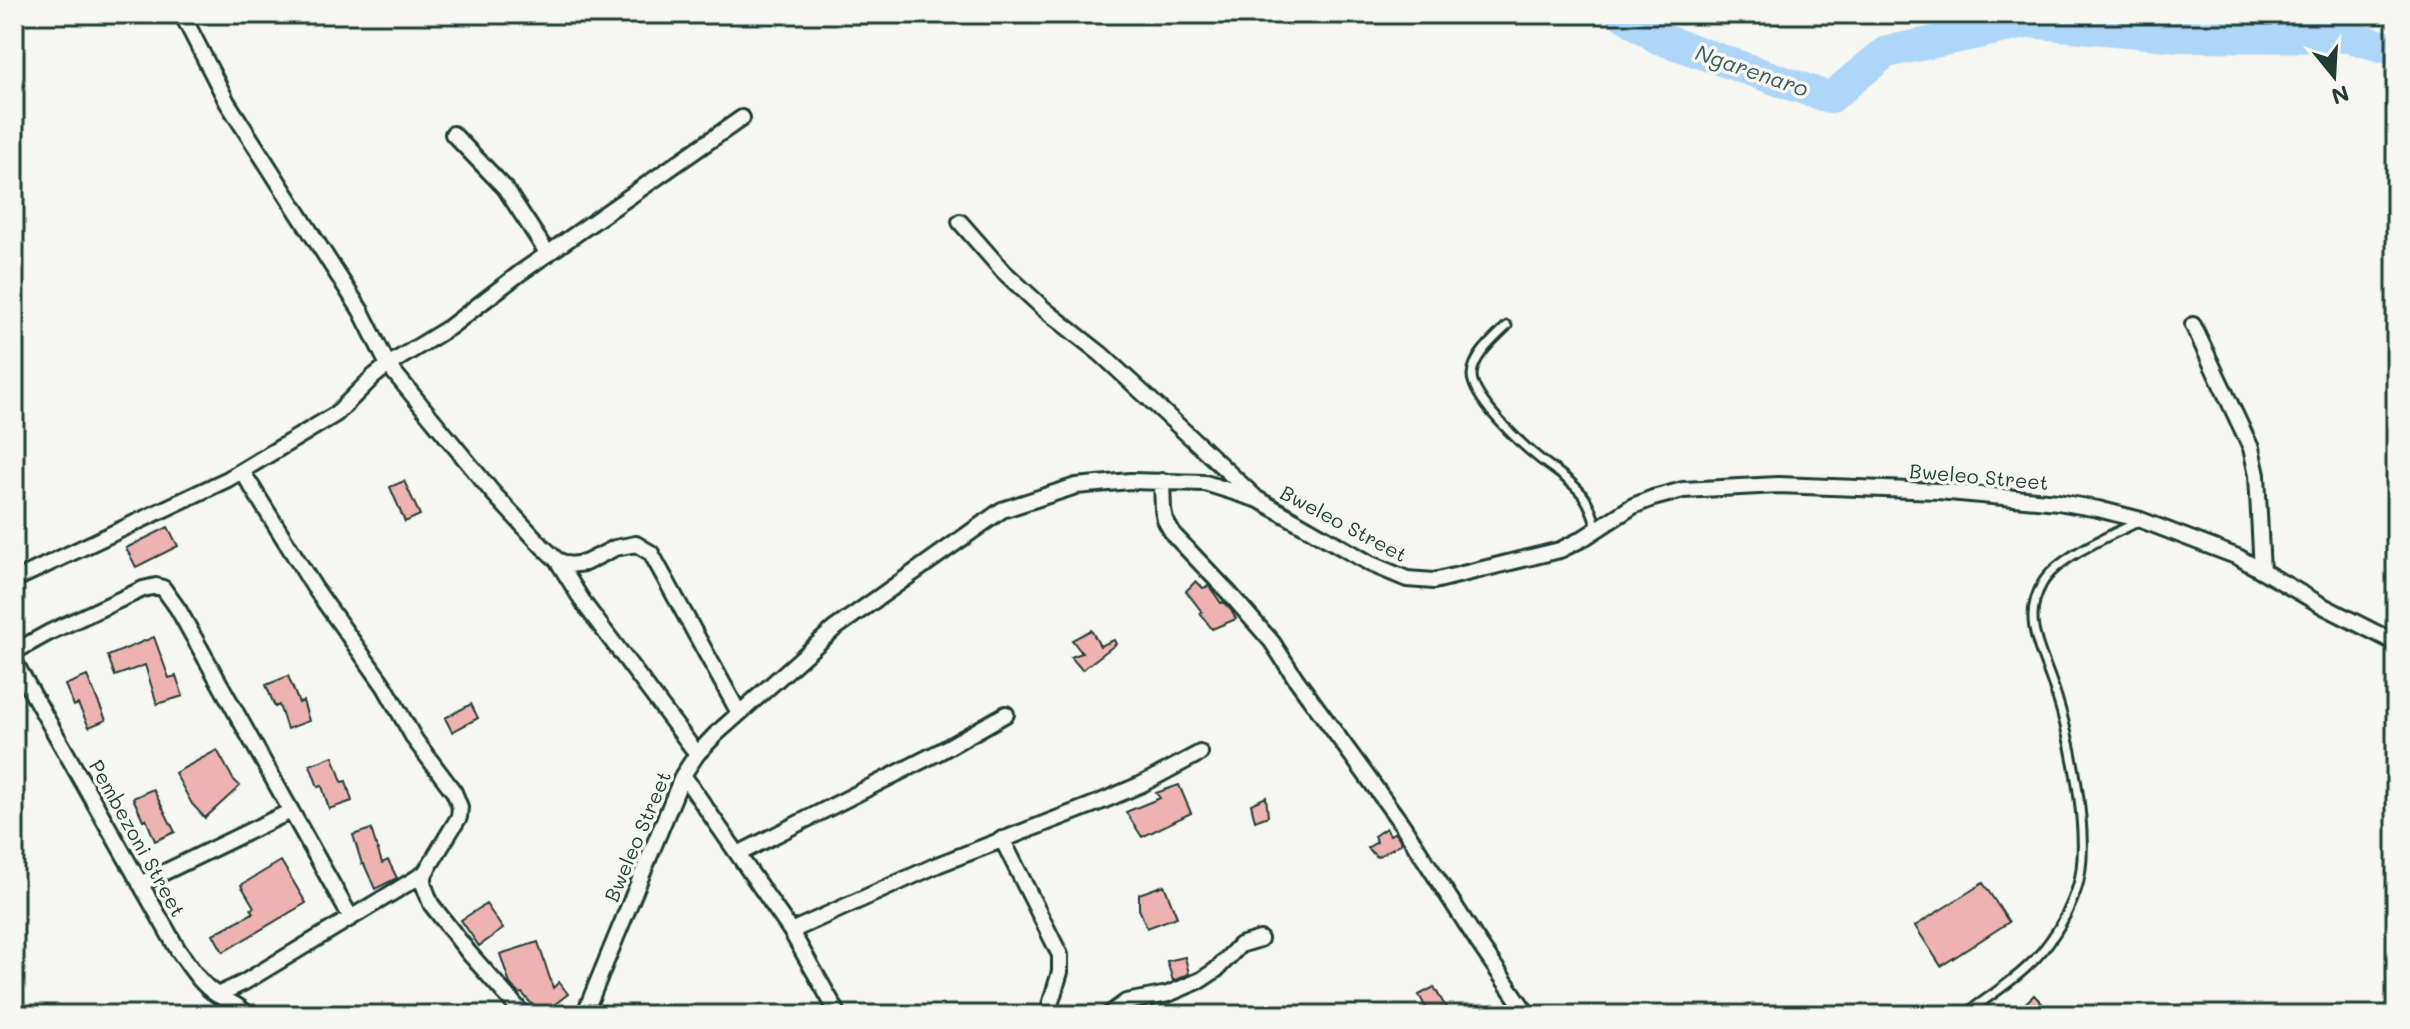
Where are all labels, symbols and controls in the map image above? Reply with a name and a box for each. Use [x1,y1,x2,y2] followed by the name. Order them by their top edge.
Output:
[2294,36,2374,116] north arrow
[1692,37,1812,103] water label: Ngarenaro
[2328,79,2353,112] text: N
[1908,457,2050,495] street label: Bweleo Street
[1276,479,1412,567] street label: Bweleo Street
[84,755,192,921] street label: Pembezoni Street
[598,767,676,905] street label: Bweleo Street

